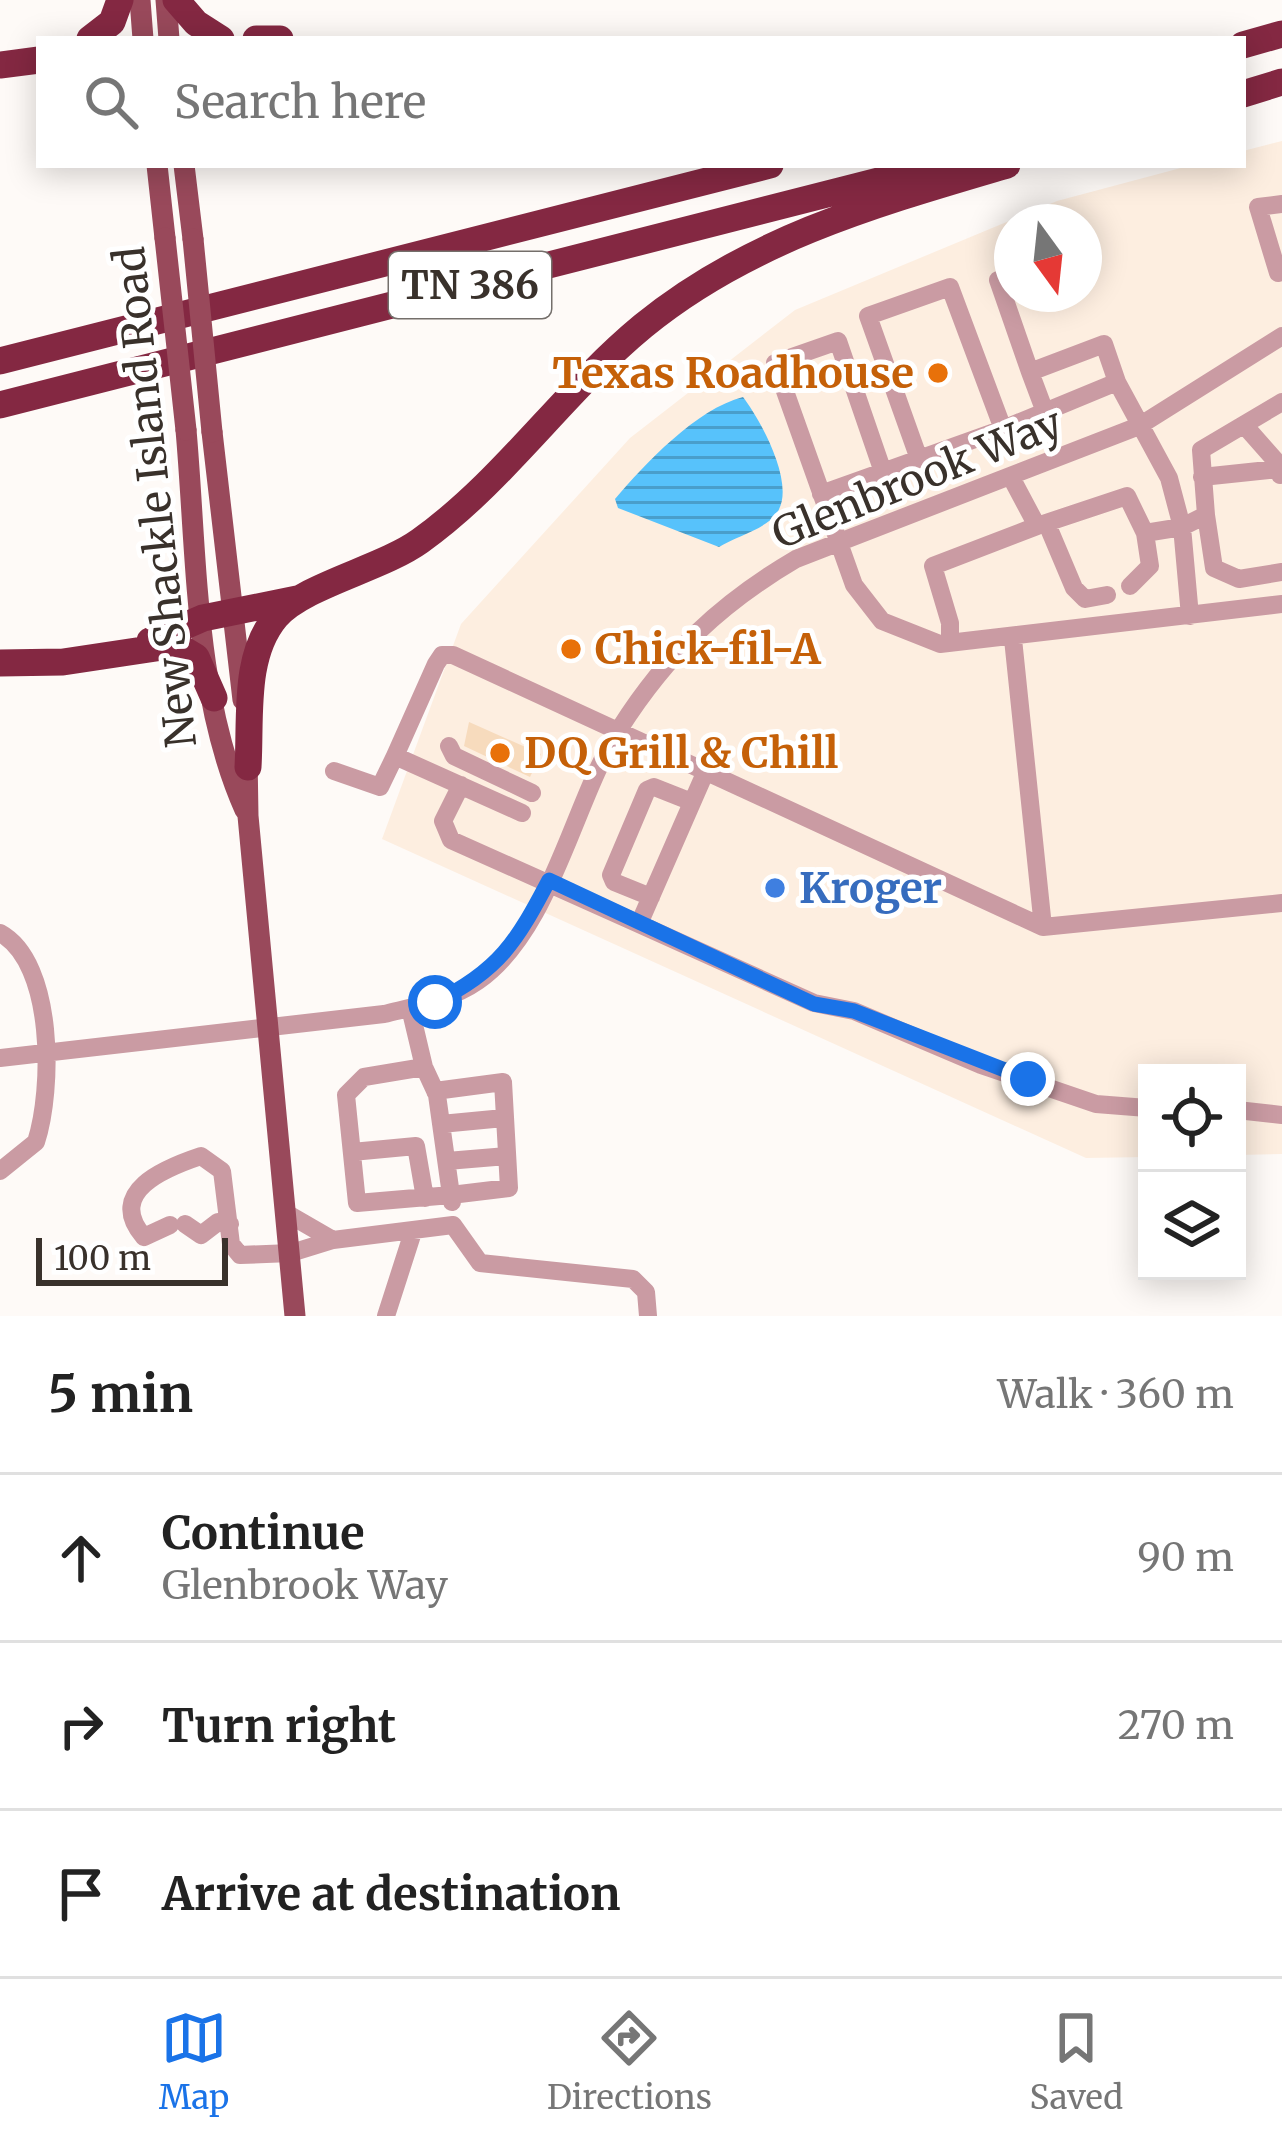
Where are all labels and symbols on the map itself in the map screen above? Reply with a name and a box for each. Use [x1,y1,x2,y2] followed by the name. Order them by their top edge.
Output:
[994,204,1102,312] north arrow
[103,244,207,750] street label: New Shackle Island Road
[389,252,551,318] road number: TN 386
[552,347,914,399] place label: Texas Roadhouse
[925,360,951,386] marker: Texas Roadhouse
[765,396,1070,560] street label: Glenbrook Way
[595,623,822,675] place label: Chick-fil-A
[558,636,584,662] marker: Chick-fil-A
[524,727,838,779] place label: DQ Grill & Chill
[487,740,513,766] marker: DQ Grill & Chill
[799,862,942,914] place label: Kroger
[762,875,788,901] marker: Kroger
[408,975,462,1029] route start
[1001,1052,1055,1106] route end
[36,1232,228,1285] scale bar

